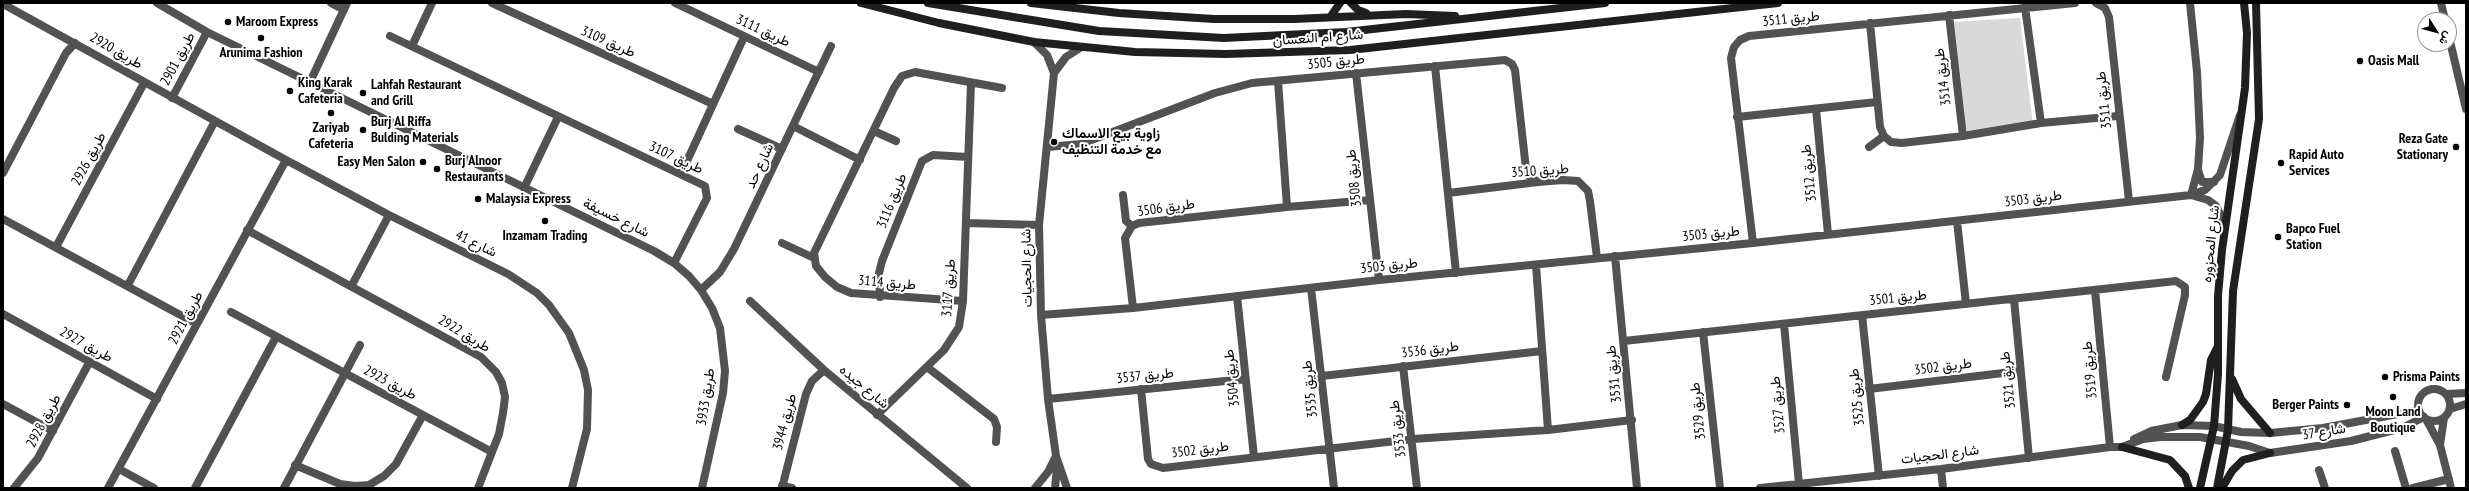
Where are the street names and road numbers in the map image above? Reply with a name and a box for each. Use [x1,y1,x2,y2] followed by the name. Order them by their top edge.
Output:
[1761,8,1821,30] street label: طريق 3511
[733,11,793,51] street label: طريق 3111
[578,23,638,61] street label: طريق 3109
[1272,26,1364,50] street label: شارع ام النعسان
[87,29,145,73] street label: طريق 2920
[157,30,199,88] street label: طريق 2901
[1931,47,1955,107] street label: طريق 3514
[1306,51,1366,73] street label: طريق 3505
[2093,70,2115,130] street label: طريق 3511
[68,130,110,188] street label: طريق 2926
[646,138,706,178] street label: طريق 3107
[742,141,778,191] street label: شارع حد
[1798,143,1820,203] street label: طريق 3512
[1343,148,1365,208] street label: طريق 3508
[1511,161,1569,181] street label: طريق 3510
[873,171,911,231] street label: طريق 3116
[2003,187,2063,211] street label: طريق 3503
[580,195,652,241] street label: شارع خسيفة
[1136,196,1196,220] street label: طريق 3506
[2199,205,2223,283] street label: شارع المحزوره
[1681,223,1741,245] street label: طريق 3503
[453,227,499,261] street label: شارع 41
[1018,229,1036,307] street label: شارع الحجيات
[1359,255,1419,277] street label: طريق 3503
[939,259,959,317] street label: طريق 3117
[857,272,917,294] street label: طريق 3114
[1868,287,1928,309] street label: طريق 3501
[165,289,207,347] street label: طريق 2921
[435,312,493,356] street label: طريق 2922
[57,324,115,366] street label: طريق 2927
[1400,338,1460,362] street label: طريق 3536
[2079,340,2101,400] street label: طريق 3519
[1603,344,1625,404] street label: طريق 3531
[1221,348,1243,408] street label: طريق 3504
[1997,350,2019,410] street label: طريق 3521
[1913,355,1973,379] street label: طريق 3502
[1299,359,1321,419] street label: طريق 3535
[836,361,892,413] street label: شارع جيده
[361,362,419,404] street label: طريق 2923
[1115,365,1175,387] street label: طريق 3537
[693,367,719,427] street label: طريق 3933
[1846,367,1868,427] street label: طريق 3525
[1767,375,1789,435] street label: طريق 3527
[1687,381,1709,441] street label: طريق 3529
[23,392,65,450] street label: طريق 2928
[769,392,801,452] street label: طريق 3944
[1386,399,1410,459] street label: طريق 3533
[2301,420,2347,444] street label: شارع 37
[1170,438,1230,462] street label: طريق 3502
[1900,442,1980,468] street label: شارع الحجيات

